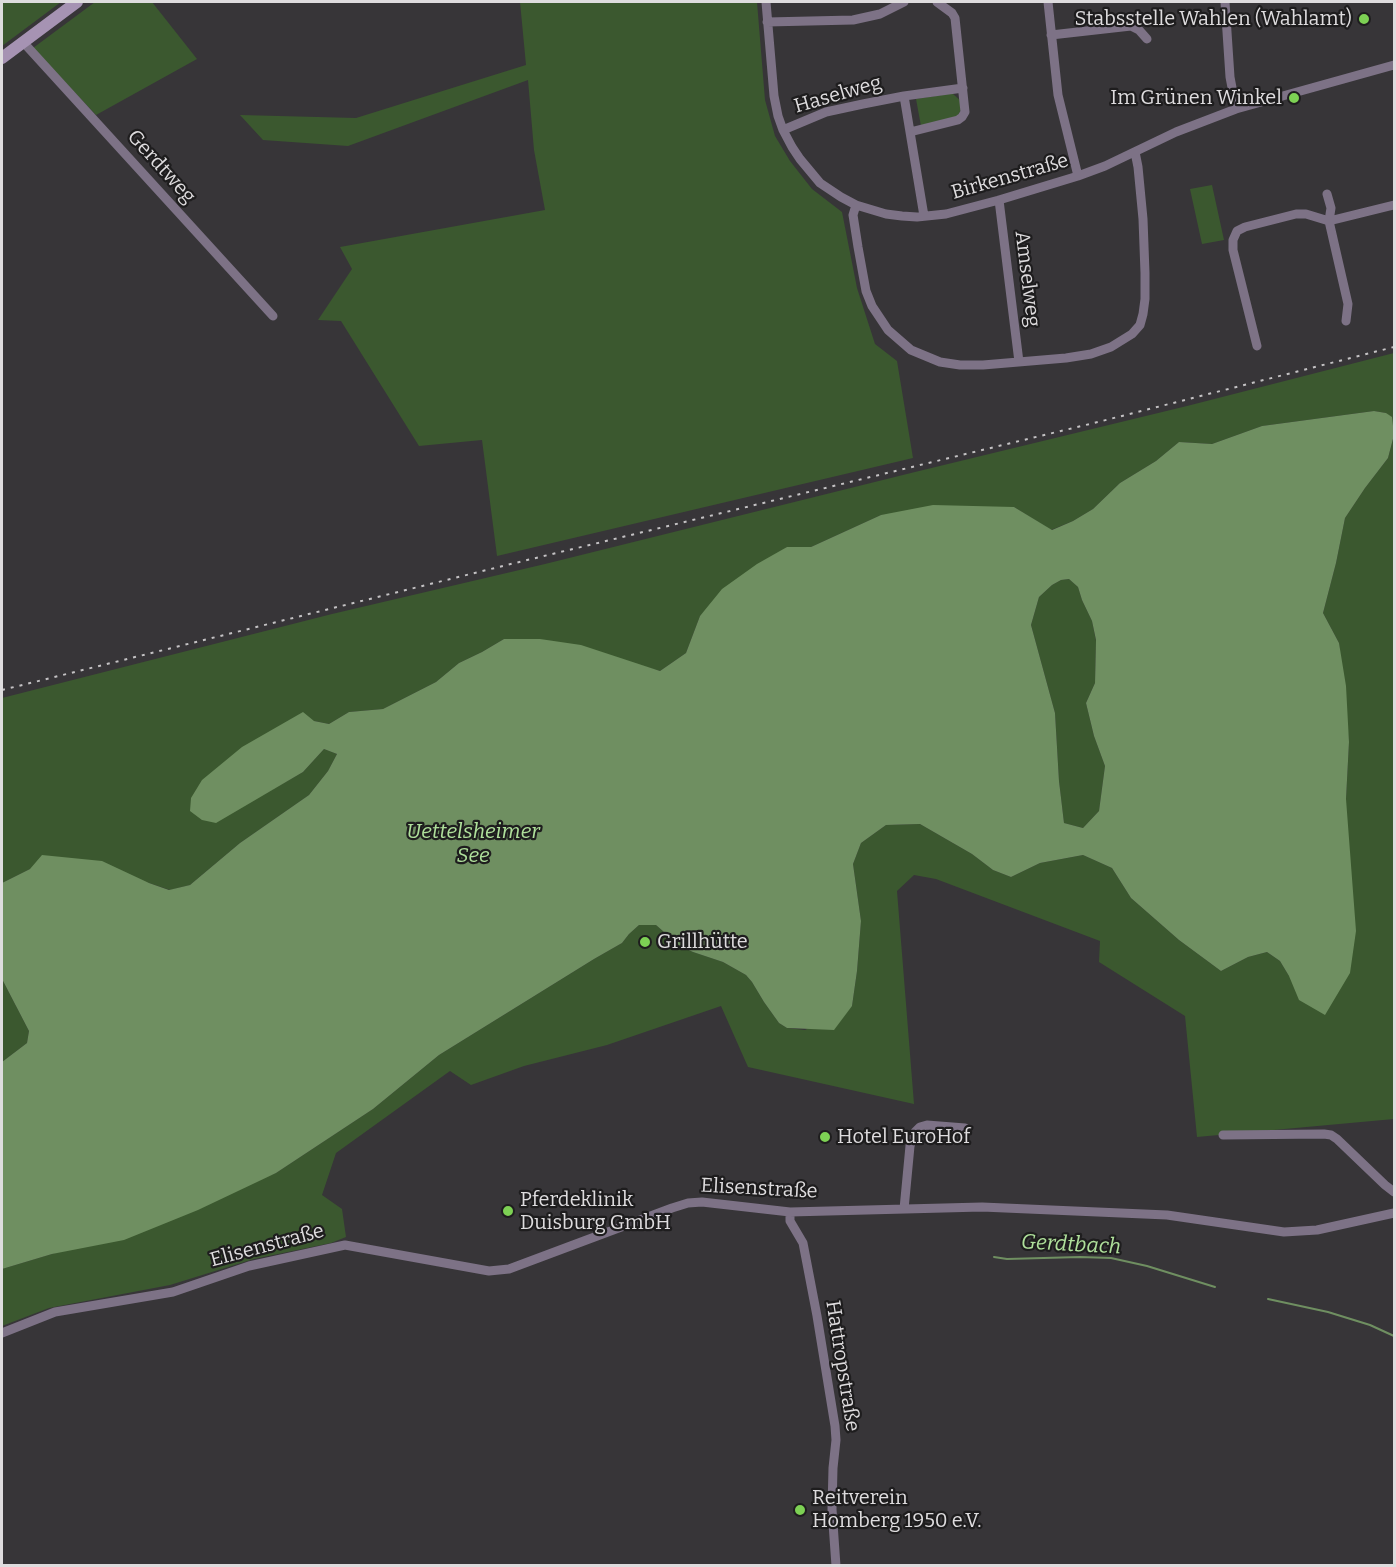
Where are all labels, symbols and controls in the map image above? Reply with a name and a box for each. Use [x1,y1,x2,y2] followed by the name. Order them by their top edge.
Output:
[1074,7,1352,31] place label: Stabsstelle Wahlen (Wahlamt)
[1357,12,1371,26] marker: Stabsstelle Wahlen (Wahlamt)
[791,71,885,119] street label: Haselweg
[1110,86,1282,110] place label: Im Grünen Winkel
[1287,91,1301,105] marker: Im Grünen Winkel
[122,125,200,209] street label: Gerdtweg
[949,149,1071,205] street label: Birkenstraße
[1009,230,1045,328] street label: Amselweg
[406,819,540,869] water label: Uettelsheimer See
[657,930,748,954] place label: Grillhütte
[638,935,652,949] marker: Grillhütte
[837,1125,970,1149] place label: Hotel EuroHof
[818,1130,832,1144] marker: Hotel EuroHof
[700,1174,818,1204] street label: Elisenstraße
[520,1188,671,1235] place label: Pferdeklinik Duisburg GmbH
[501,1204,515,1218] marker: Pferdeklinik Duisburg GmbH
[207,1219,327,1273] street label: Elisenstraße
[1020,1230,1122,1260] water label: Gerdtbach
[820,1299,864,1433] street label: Hattropstraße
[812,1486,981,1533] place label: Reitverein Homberg 1950 e.V.
[793,1503,807,1517] marker: Reitverein Homberg 1950 e.V.

